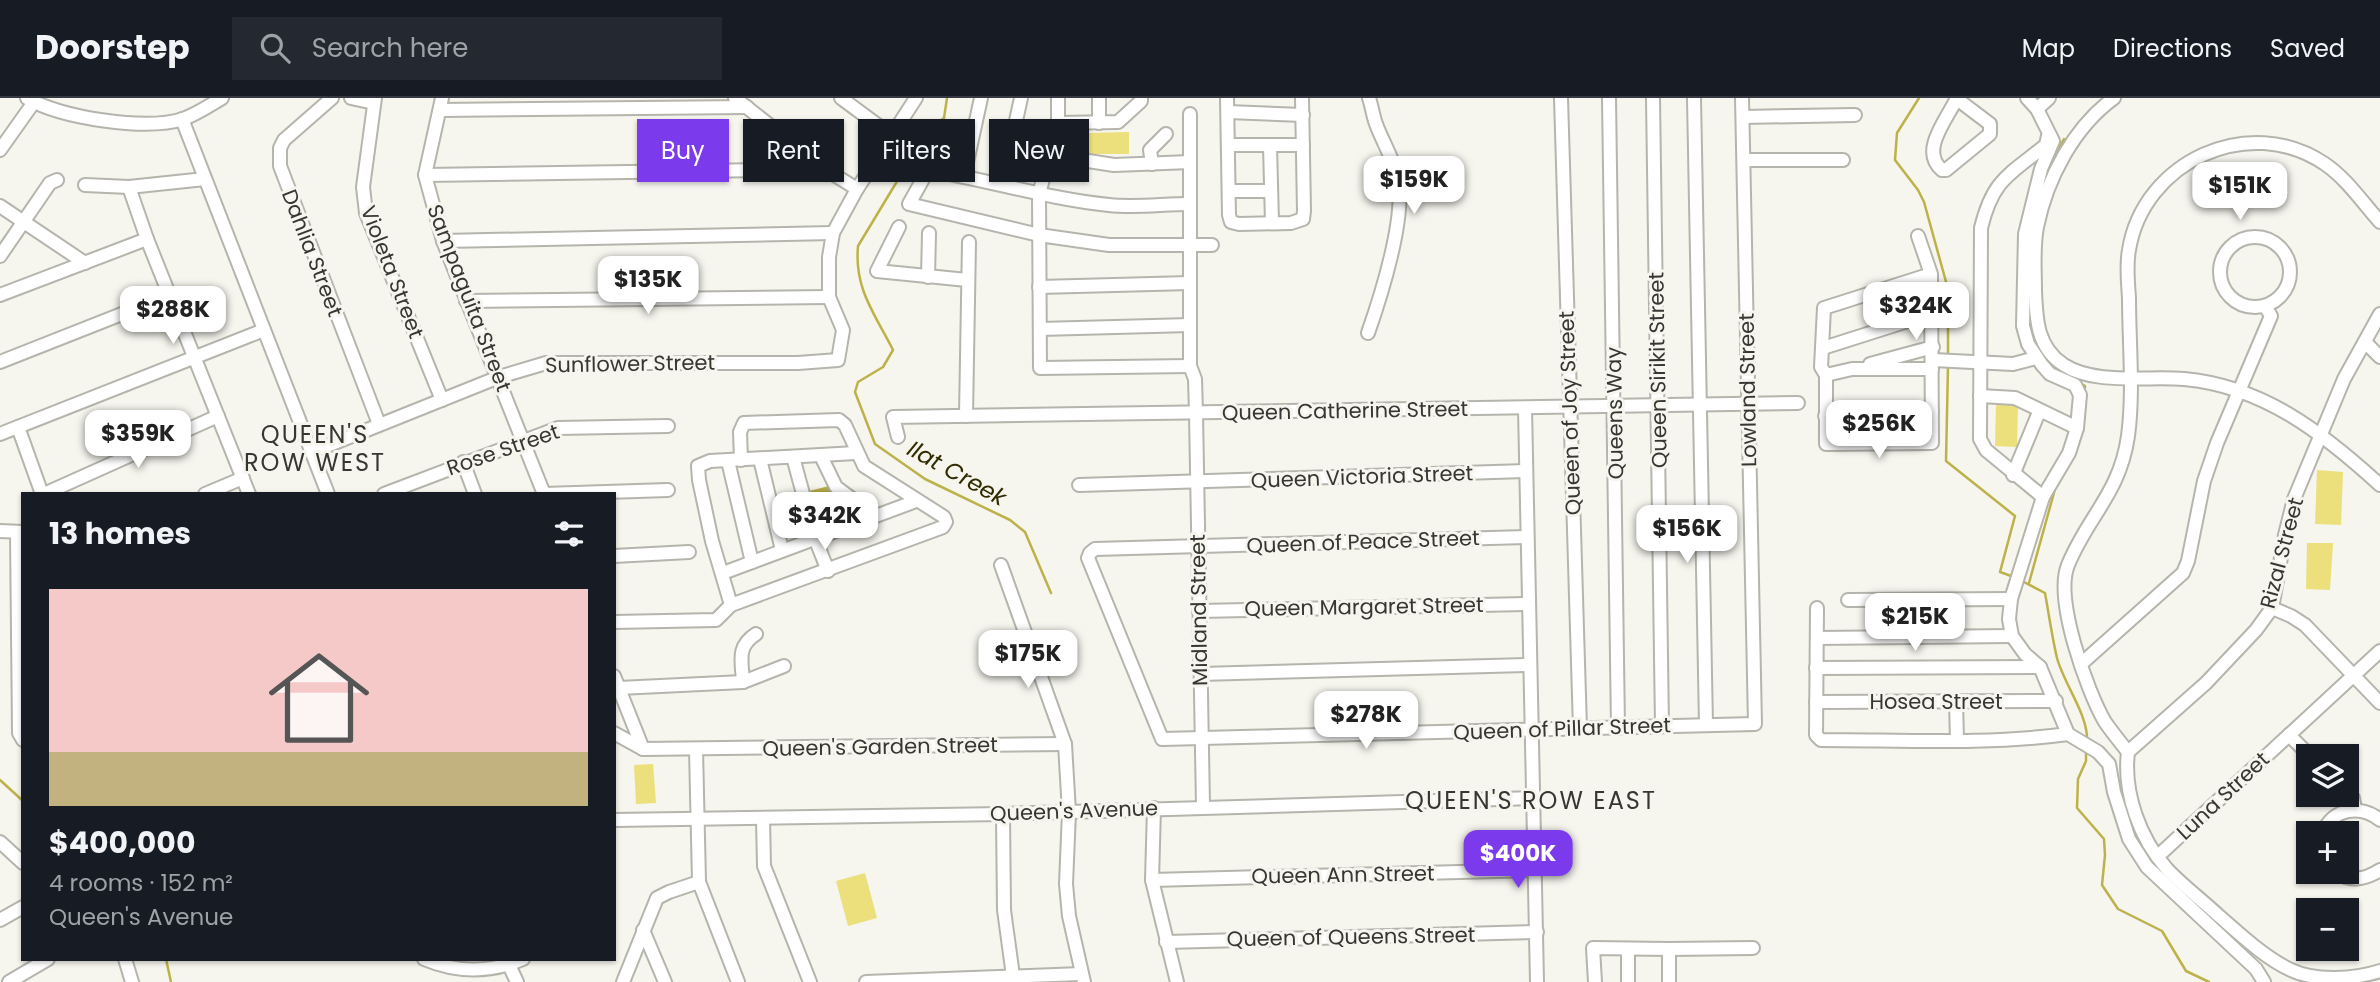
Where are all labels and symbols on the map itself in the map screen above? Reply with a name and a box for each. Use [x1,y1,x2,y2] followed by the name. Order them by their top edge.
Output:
[1365,156,1463,216] pin: $159K
[2191,162,2289,222] pin: $151K
[275,185,350,321] street label: Dahlia Street
[420,200,519,396] street label: Sampaguita Street
[354,201,431,342] street label: Violeta Street
[599,256,697,316] pin: $135K
[1641,272,1674,468] street label: Queen Sirikit Street
[1867,282,1965,342] pin: $324K
[124,286,222,346] pin: $288K
[1551,310,1588,516] street label: Queen of Joy Street
[1732,313,1763,467] street label: Lowland Street
[1599,346,1630,480] street label: Queens Way
[545,348,715,379] street label: Sunflower Street
[1222,394,1468,427] street label: Queen Catherine Street
[1830,400,1928,460] pin: $256K
[89,410,187,470] pin: $359K
[443,417,563,482] street label: Rose Street
[244,418,386,479] district label: QUEEN'S ROW WEST
[902,433,1013,514] water label: Ilat Creek
[1250,458,1474,495] street label: Queen Victoria Street
[776,492,874,552] pin: $342K
[2253,494,2310,612] street label: Rizal Street
[1638,505,1736,565] pin: $156K
[1246,523,1480,560] street label: Queen of Peace Street
[1183,534,1214,686] street label: Midland Street
[1244,590,1484,623] street label: Queen Margaret Street
[1866,594,1964,653] pin: $215K
[979,630,1077,690] pin: $175K
[1869,687,2003,716] street label: Hosea Street
[1317,692,1415,751] pin: $278K
[1453,710,1671,747] street label: Queen of Pillar Street
[762,730,998,763] street label: Queen's Garden Street
[2170,745,2275,846] street label: Luna Street
[1405,784,1657,817] district label: QUEEN'S ROW EAST
[989,793,1159,828] street label: Queen's Avenue
[1469,830,1567,890] pin: $400K
[1251,858,1435,891] street label: Queen Ann Street
[1226,920,1476,953] street label: Queen of Queens Street

